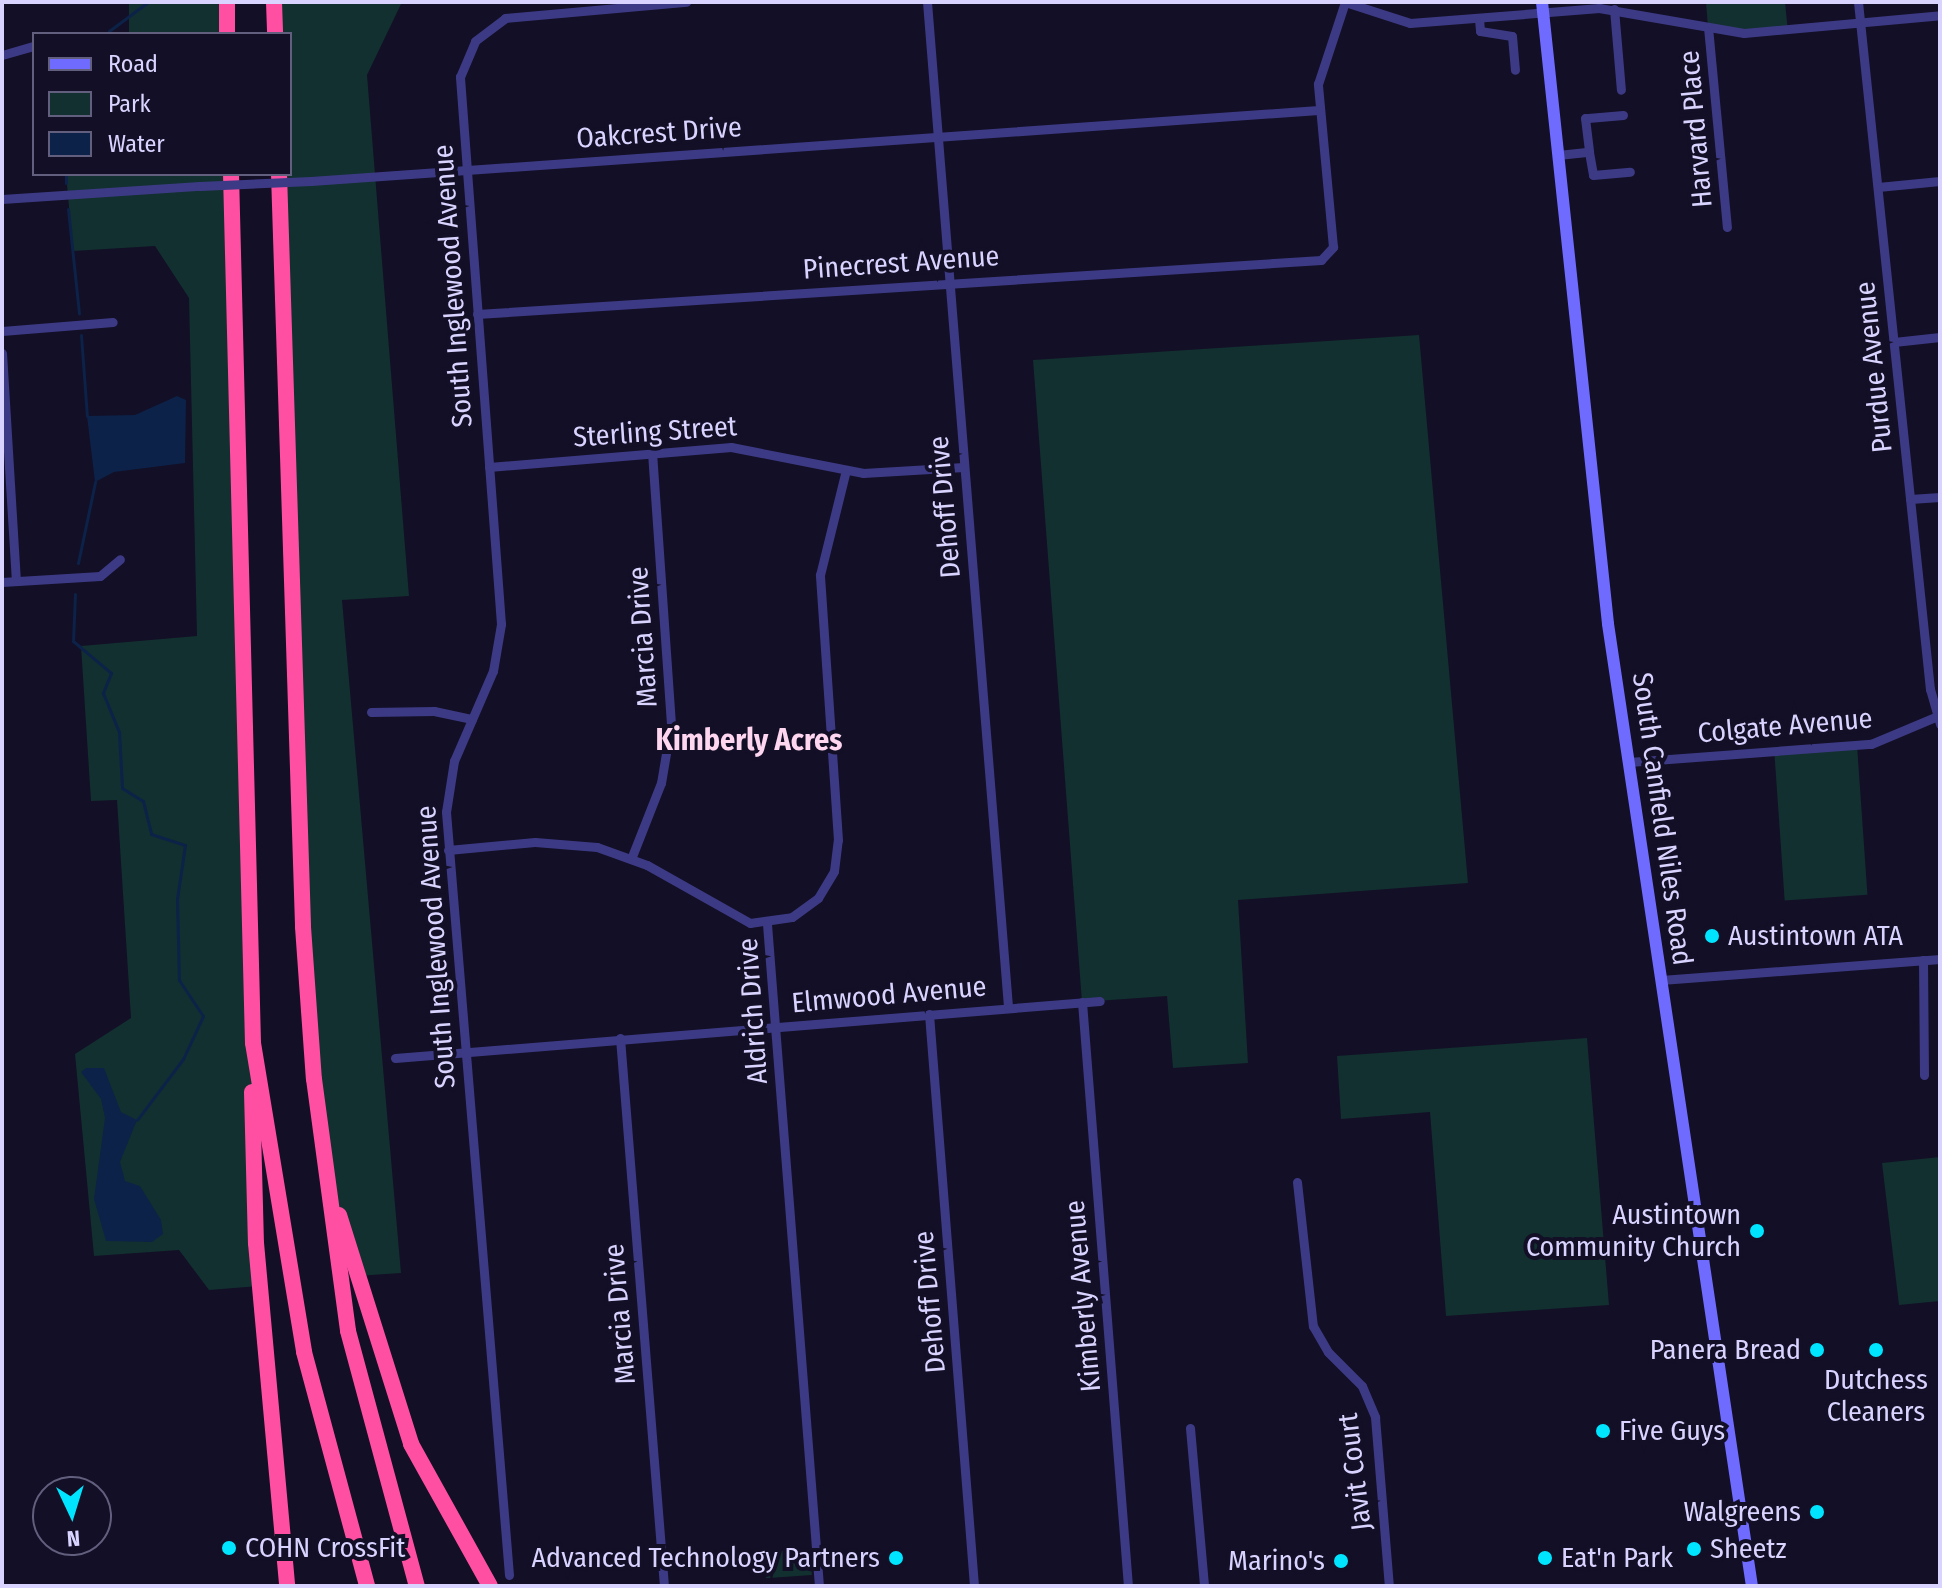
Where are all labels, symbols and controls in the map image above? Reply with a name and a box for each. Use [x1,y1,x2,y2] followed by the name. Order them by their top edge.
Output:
[32,32,292,176] legend
[1672,49,1720,209] street label: Harvard Place
[108,50,158,78] text: Road
[108,90,151,118] text: Park
[575,110,743,156] street label: Oakcrest Drive
[108,130,165,158] text: Water
[426,143,480,429] street label: South Inglewood Avenue
[802,239,1000,287] street label: Pinecrest Avenue
[1848,280,1900,454] street label: Purdue Avenue
[572,410,738,454] street label: Sterling Street
[922,435,968,579] street label: Dehoff Drive
[621,565,665,709] street label: Marcia Drive
[1625,670,1699,968] street label: South Canfield Niles Road
[1696,702,1874,750] street label: Colgate Avenue
[656,722,842,758] district label: Kimberly Acres
[409,804,463,1090] street label: South Inglewood Avenue
[1728,919,1903,953] place label: Austintown ATA
[1703,927,1721,945] marker: Austintown ATA
[731,937,775,1085] street label: Aldrich Drive
[790,970,988,1020] street label: Elmwood Avenue
[1526,1198,1741,1264] place label: Austintown Community Church
[1058,1199,1108,1393] street label: Kimberly Avenue
[1748,1222,1766,1240] marker: Austintown Community Church
[907,1230,953,1374] street label: Dehoff Drive
[597,1242,643,1386] street label: Marcia Drive
[1650,1333,1801,1367] place label: Panera Bread
[1808,1341,1826,1359] marker: Panera Bread
[1867,1341,1885,1359] marker: Dutchess Cleaners
[1824,1363,1928,1429] place label: Dutchess Cleaners
[1331,1411,1379,1533] street label: Javit Court
[1619,1414,1725,1448] place label: Five Guys
[1594,1422,1612,1440] marker: Five Guys
[32,1476,112,1556] north arrow
[1684,1495,1801,1529] place label: Walgreens
[1808,1503,1826,1521] marker: Walgreens
[66,1525,81,1552] text: N
[245,1531,406,1565] place label: COHN CrossFit
[1710,1532,1787,1566] place label: Sheetz
[220,1539,238,1557] marker: COHN CrossFit
[1685,1540,1703,1558] marker: Sheetz
[531,1541,880,1575] place label: Advanced Technology Partners
[1561,1541,1673,1575] place label: Eat'n Park
[1228,1544,1325,1578] place label: Marino's
[887,1549,905,1567] marker: Advanced Technology Partners
[1536,1549,1554,1567] marker: Eat'n Park
[1332,1552,1350,1570] marker: Marino's

